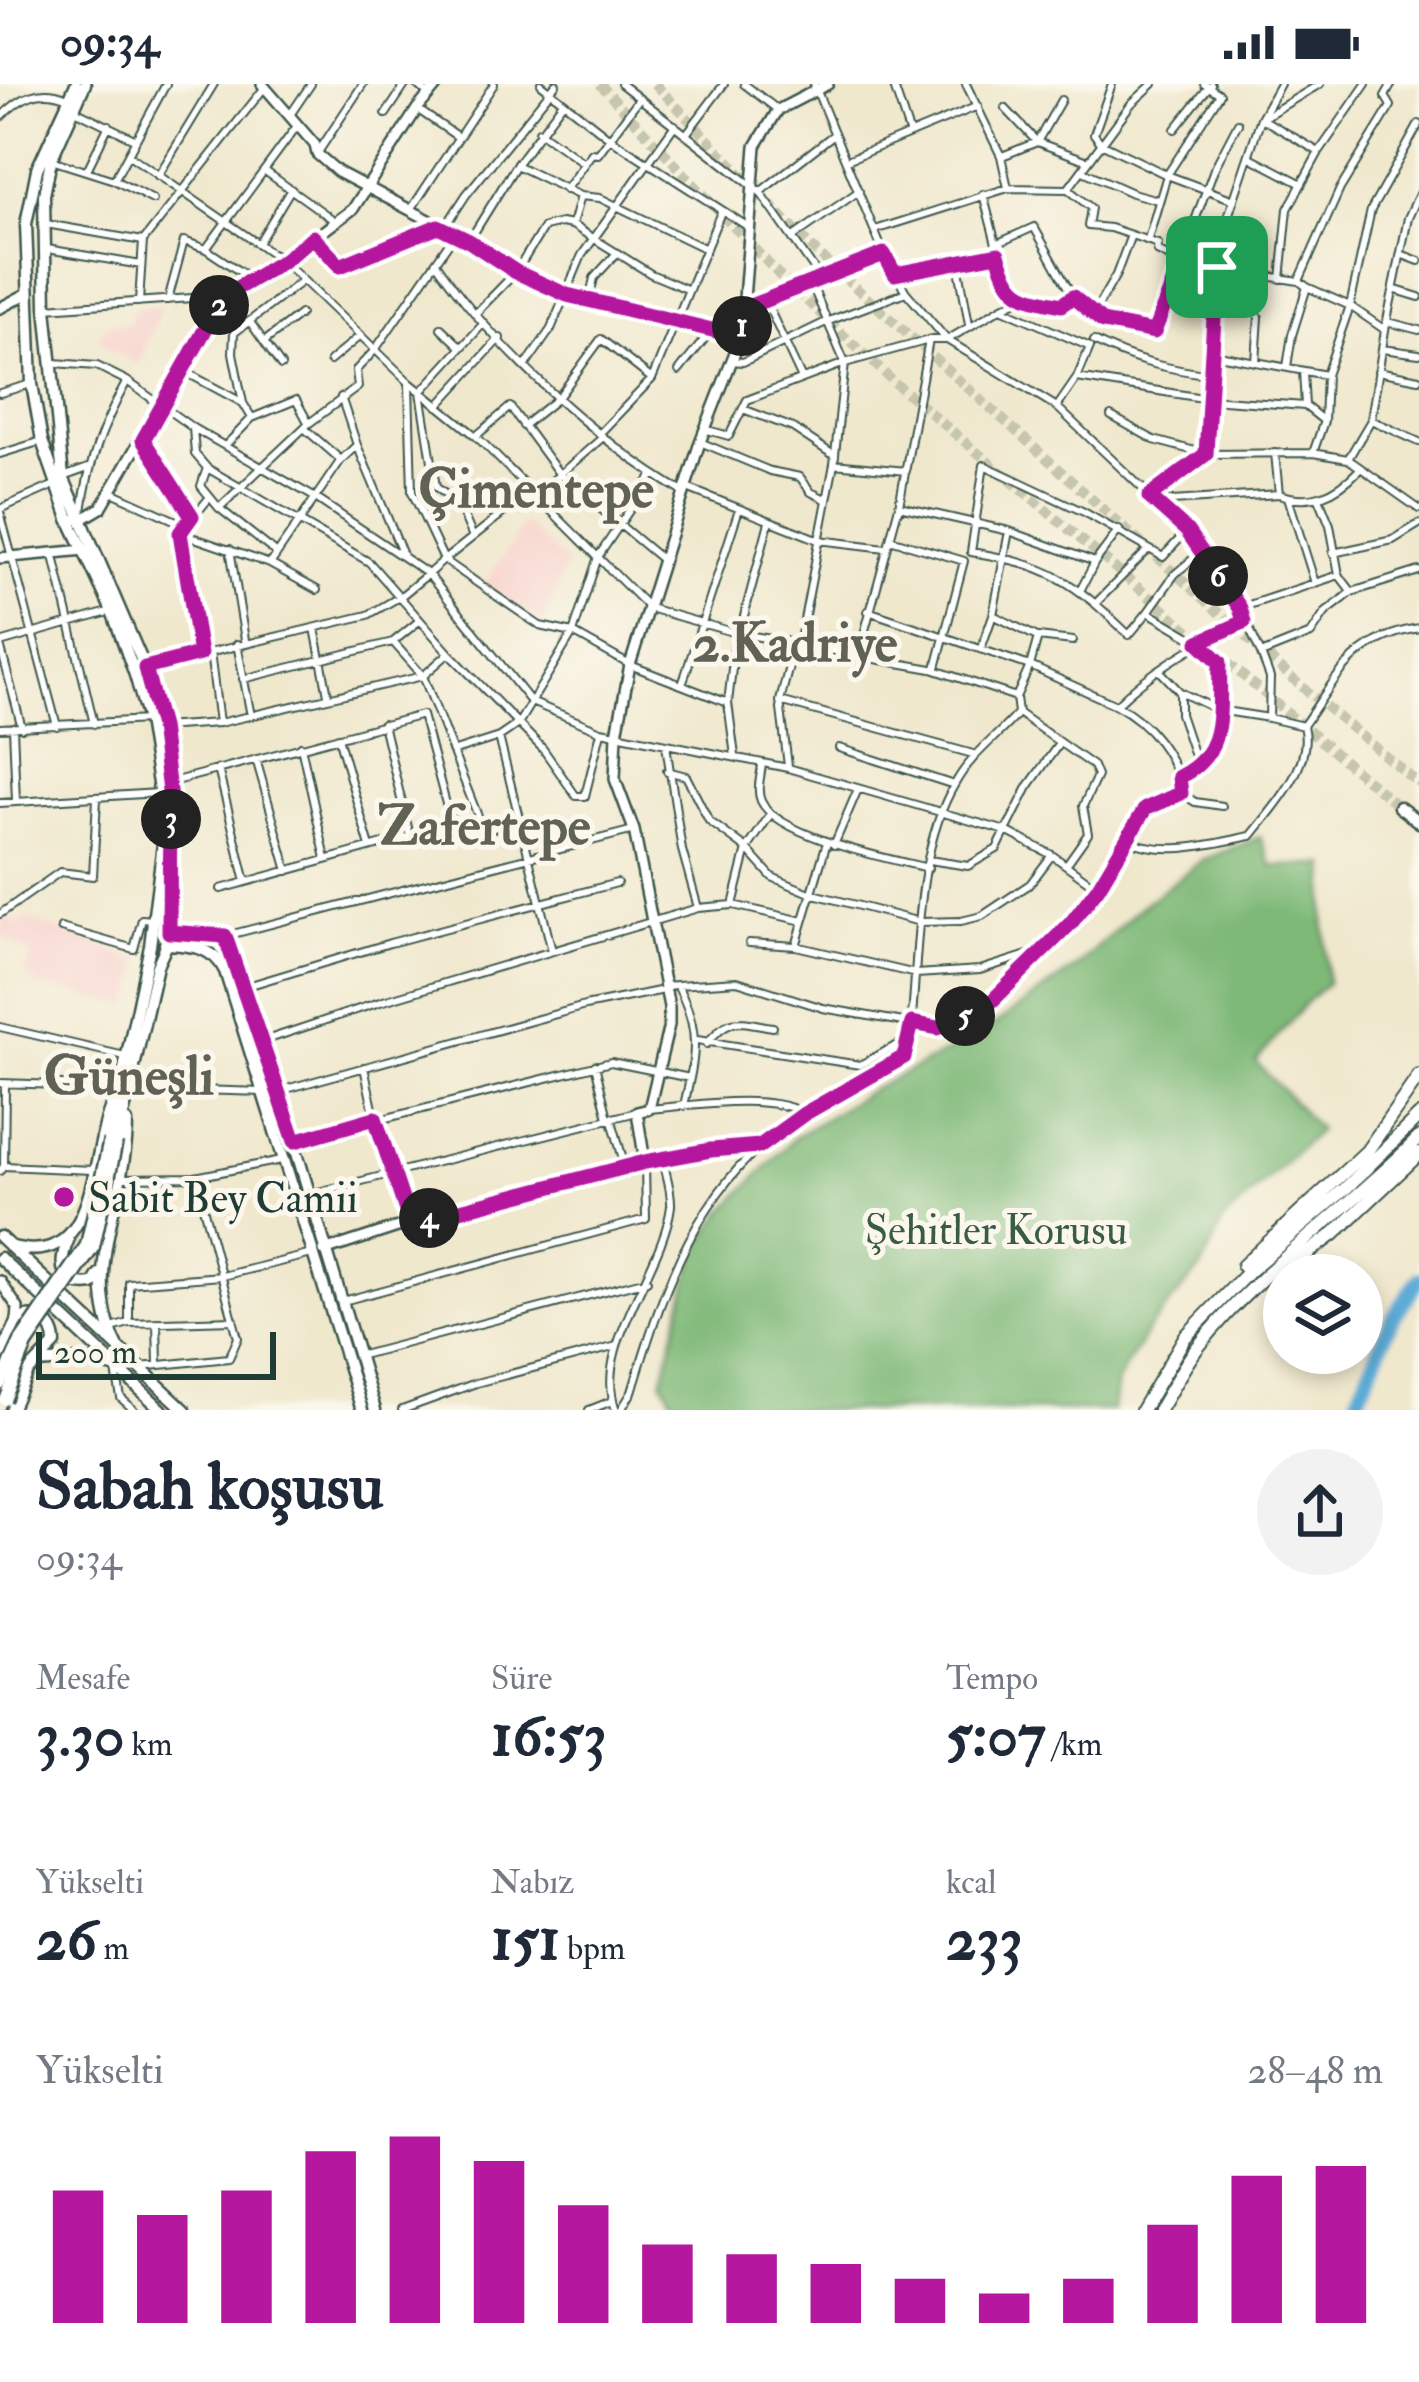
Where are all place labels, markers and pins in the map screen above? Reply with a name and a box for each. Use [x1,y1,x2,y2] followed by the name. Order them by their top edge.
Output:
[1166,216,1268,318] pin
[189,275,249,335] pin: 2
[712,296,772,356] pin: 1
[1188,546,1248,606] pin: 6
[141,789,201,849] pin: 3
[935,986,995,1046] pin: 5
[88,1173,358,1225] place label: Sabit Bey Camii
[51,1184,77,1210] marker: Sabit Bey Camii
[399,1188,459,1248] pin: 4

